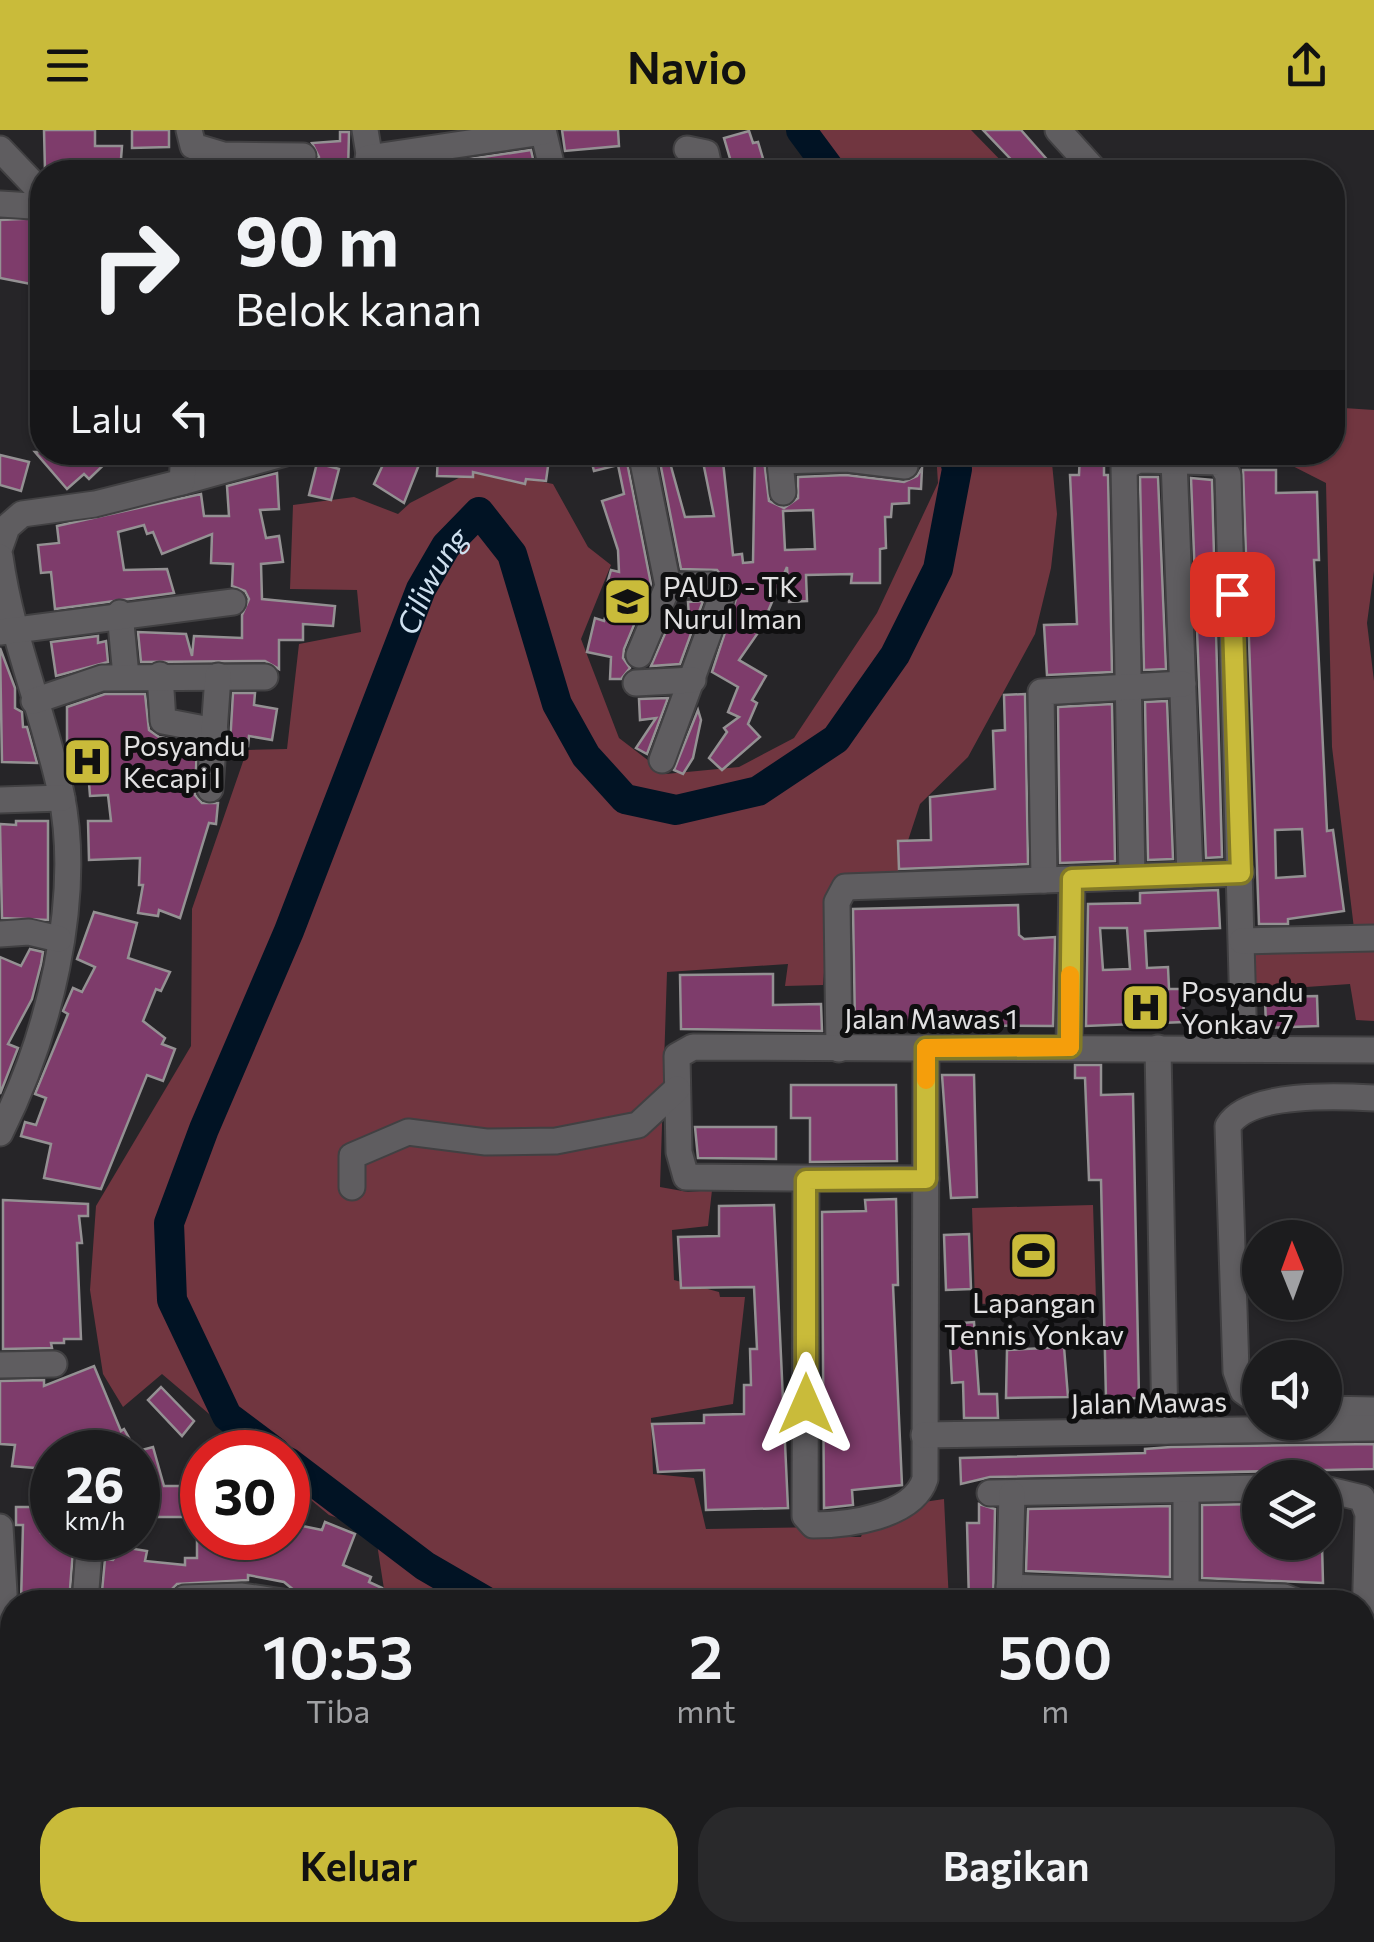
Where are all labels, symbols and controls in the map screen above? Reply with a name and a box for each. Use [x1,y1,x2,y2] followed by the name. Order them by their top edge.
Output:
[40,38,95,93] icon: menu
[627,38,747,93] text: Navio
[1279,38,1334,93] icon: share
[235,195,399,280] text: 90 m
[70,200,200,330] icon: right
[235,280,482,335] text: Belok kanan
[163,390,218,445] icon: left
[70,394,143,441] text: Lalu
[387,517,475,639] water label: Ciliwung
[1190,552,1275,637] pin
[1205,567,1260,622] icon: arrive
[663,569,802,635] place label: PAUD - TK Nurul Iman
[602,576,654,628] school or university icon: PAUD - TK Nurul Iman
[123,728,246,794] place label: Posyandu Kecapi I
[62,735,114,787] hospital icon: Posyandu Kecapi I
[1181,974,1304,1040] place label: Posyandu Yonkav 7
[1120,981,1172,1033] hospital icon: Posyandu Yonkav 7
[844,1001,1018,1035] street label: Jalan Mawas 1
[1242,1220,1342,1320] north arrow
[1242,1220,1342,1560] map controls
[1008,1229,1060,1281] sports icon: Lapangan Tennis Yonkav
[944,1285,1124,1351] place label: Lapangan Tennis Yonkav
[1242,1340,1342,1440] button: sound
[754,1352,858,1456] position arrow
[1071,1384,1227,1420] street label: Jalan Mawas
[180,1430,310,1560] speed limit sign: 30
[65,1452,124,1513] text: 26
[1242,1460,1342,1560] button: layers
[65,1505,125,1535] text: km/h
[263,1618,414,1691] text: 10:53
[689,1618,723,1691] text: 2
[998,1618,1112,1691] text: 500
[306,1690,370,1730] text: Tiba
[676,1690,736,1730] text: mnt
[1041,1690,1069,1730] text: m
[40,1807,678,1922] button: Keluar
[698,1807,1335,1922] button: Bagikan

